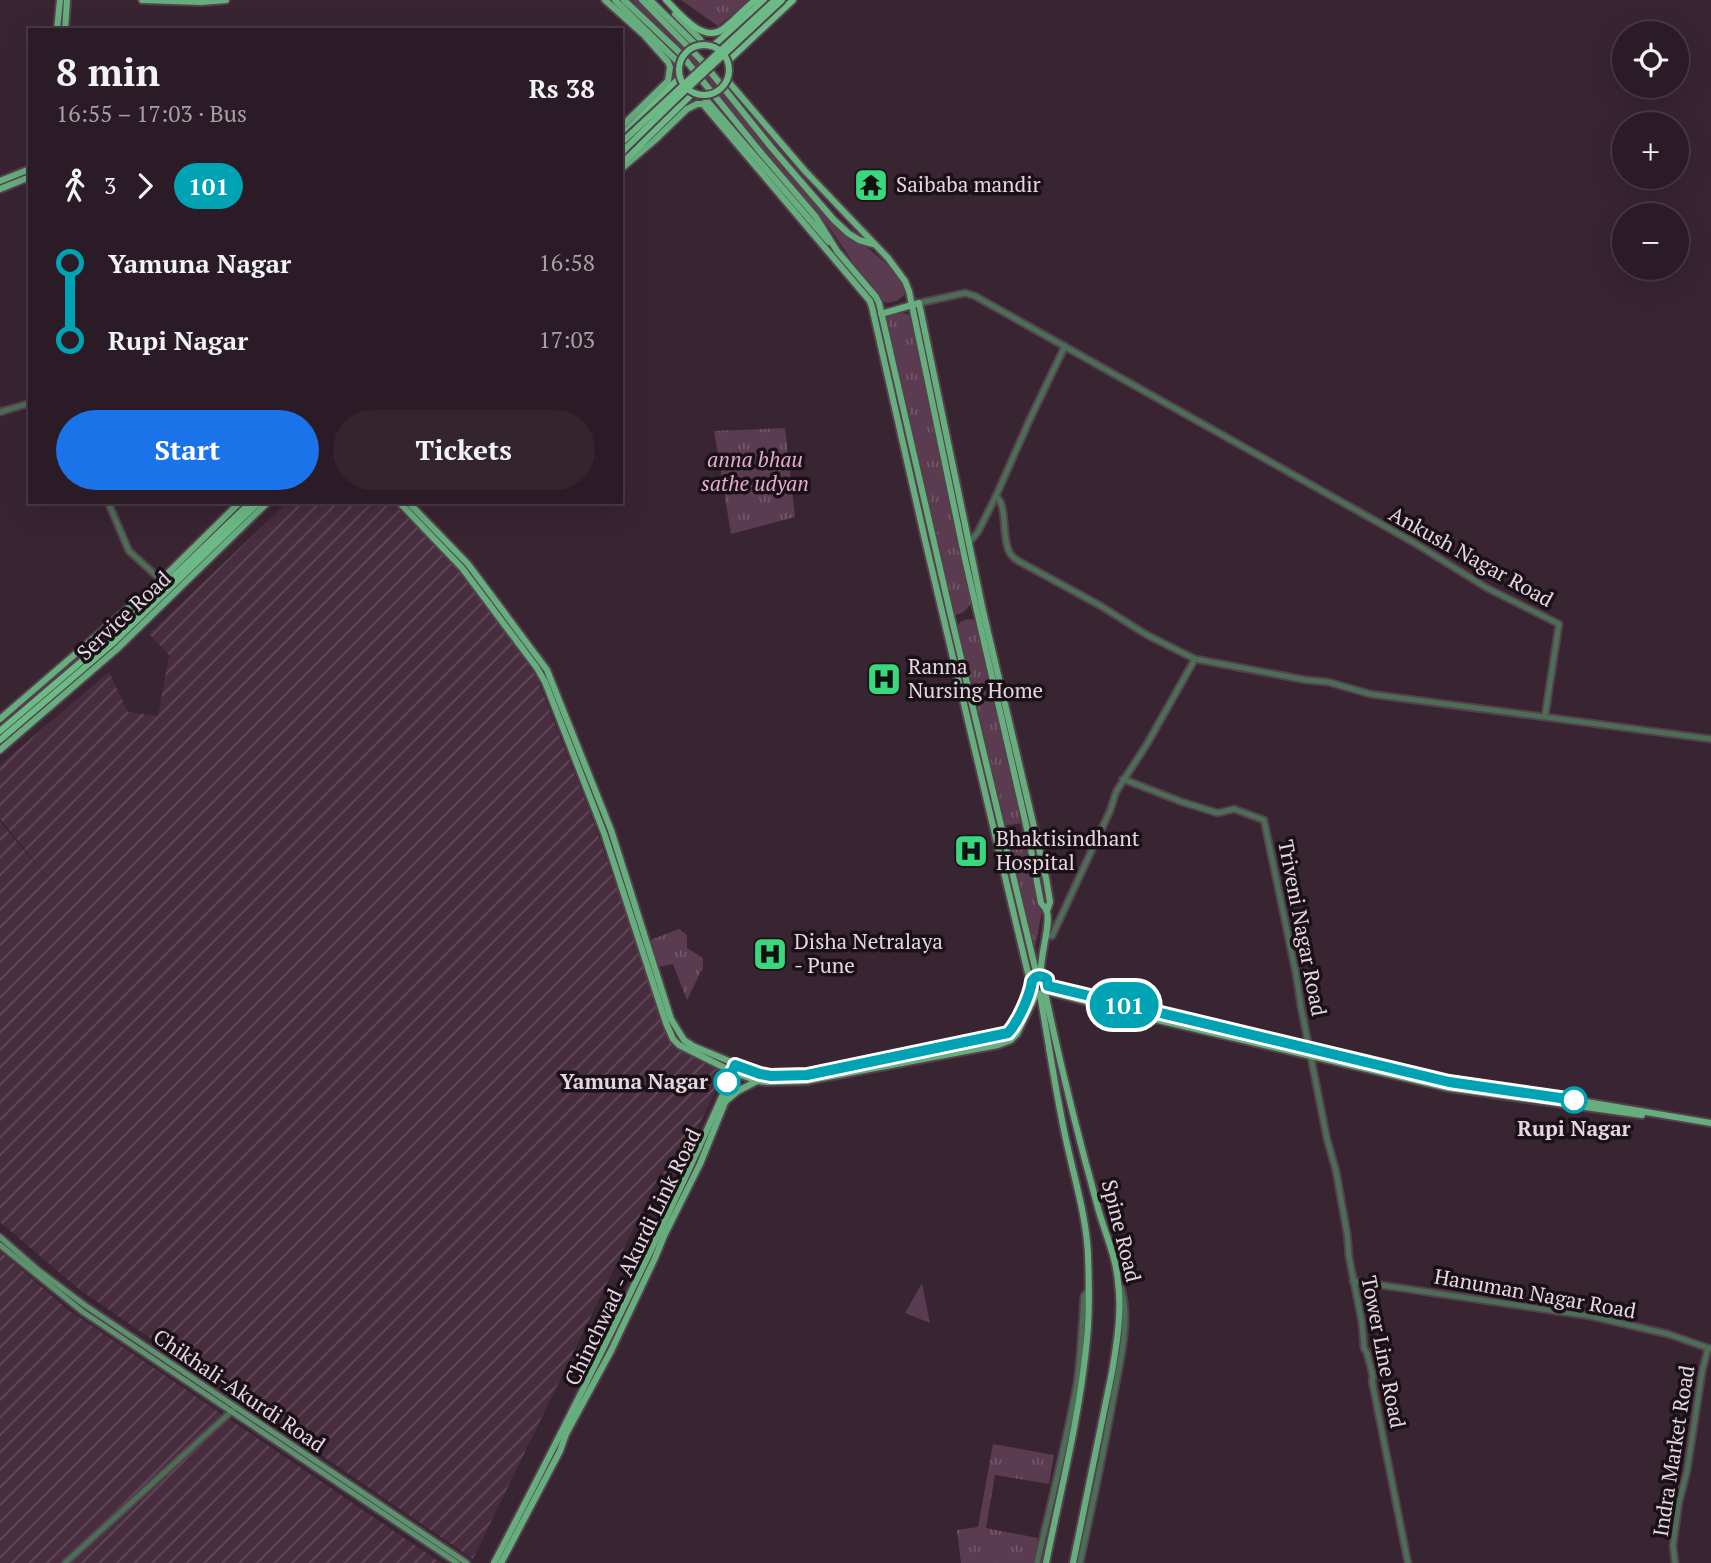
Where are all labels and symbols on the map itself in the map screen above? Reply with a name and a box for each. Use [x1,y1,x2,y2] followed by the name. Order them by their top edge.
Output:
[852,166,890,204] temple icon: Saibaba mandir
[896,170,1041,198] place label: Saibaba mandir
[701,445,809,497] park label: anna bhau sathe udyan
[1384,499,1559,613] street label: Ankush Nagar Road
[70,564,177,666] street label: Service Road
[908,652,1043,704] place label: Ranna Nursing Home
[865,660,903,698] hospital icon: Ranna Nursing Home
[996,824,1140,876] place label: Bhaktisindhant Hospital
[952,832,990,870] hospital icon: Bhaktisindhant Hospital
[1272,837,1334,1019] street label: Triveni Nagar Road
[794,927,943,979] place label: Disha Netralaya - Pune
[751,935,789,973] hospital icon: Disha Netralaya - Pune
[1084,982,1164,1028] line badge: 101
[560,1067,708,1095] place label: Yamuna Nagar
[714,1069,740,1095] marker: Yamuna Nagar
[1561,1087,1587,1113] marker: Rupi Nagar
[1517,1114,1631,1142] place label: Rupi Nagar
[558,1123,707,1390] street label: Chinchwad - Akurdi Link Road
[1096,1177,1148,1285] street label: Spine Road
[1432,1261,1639,1325] street label: Hanuman Nagar Road
[1355,1273,1413,1431] street label: Tower Line Road
[148,1322,331,1458] street label: Chikhali-Akurdi Road
[1646,1363,1700,1538] street label: Indra Market Road

